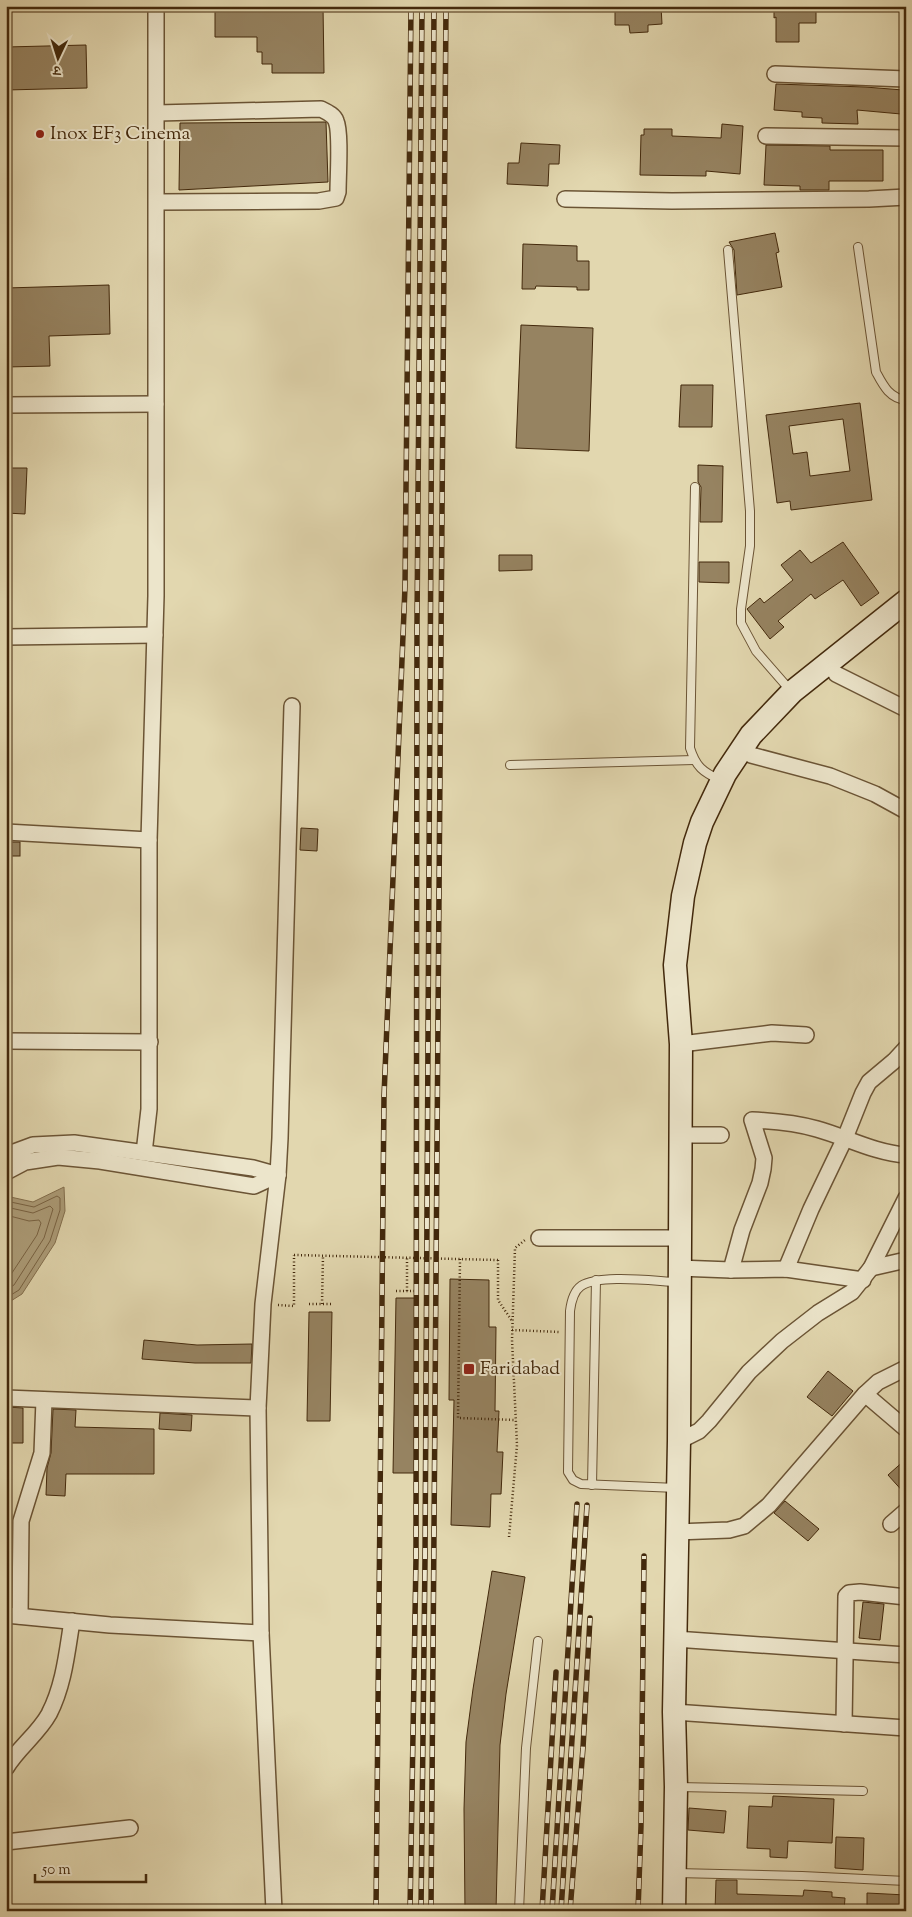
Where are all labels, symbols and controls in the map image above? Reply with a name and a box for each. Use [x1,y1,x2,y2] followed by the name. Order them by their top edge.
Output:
[32,32,82,82] north arrow
[52,59,62,79] text: उ
[50,121,190,148] place label: Inox EF3 Cinema
[34,128,46,140] marker: Inox EF3 Cinema
[480,1356,560,1383] place label: Faridabad
[462,1362,476,1376] marker: Faridabad
[35,1852,146,1884] scale bar
[41,1860,71,1881] text: 50 m

